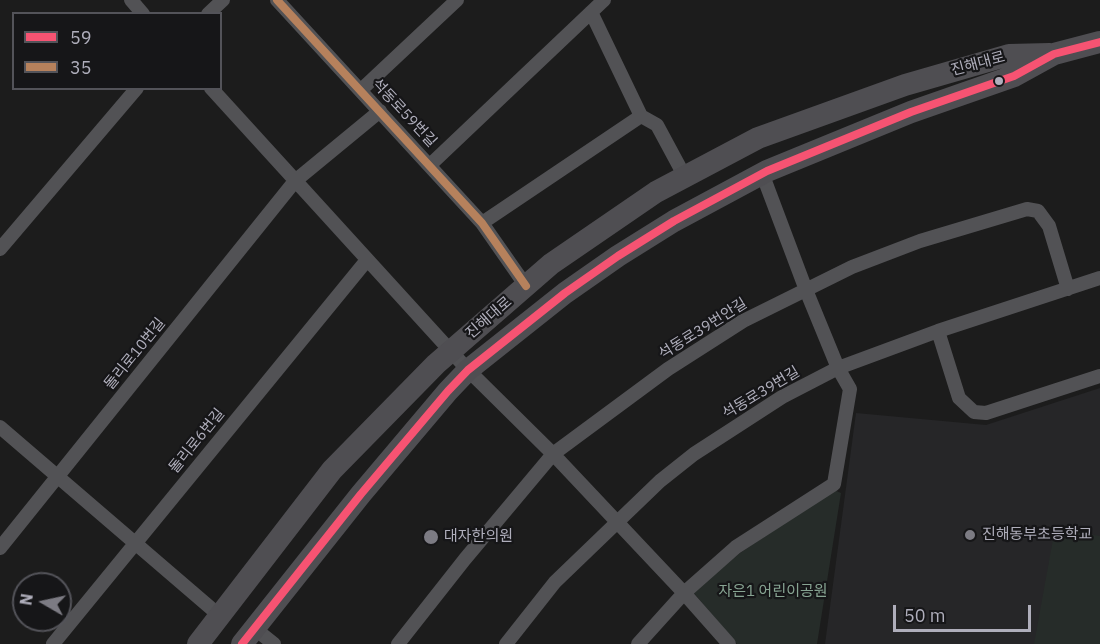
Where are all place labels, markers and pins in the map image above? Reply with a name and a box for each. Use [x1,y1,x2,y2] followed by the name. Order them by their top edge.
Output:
[993,75,1005,87] unlabelled marker
[982,526,1092,544] place label: 진해동부초등학교
[422,528,440,546] marker: 대자한의원
[444,528,513,546] place label: 대자한의원
[963,528,977,542] marker: 진해동부초등학교

